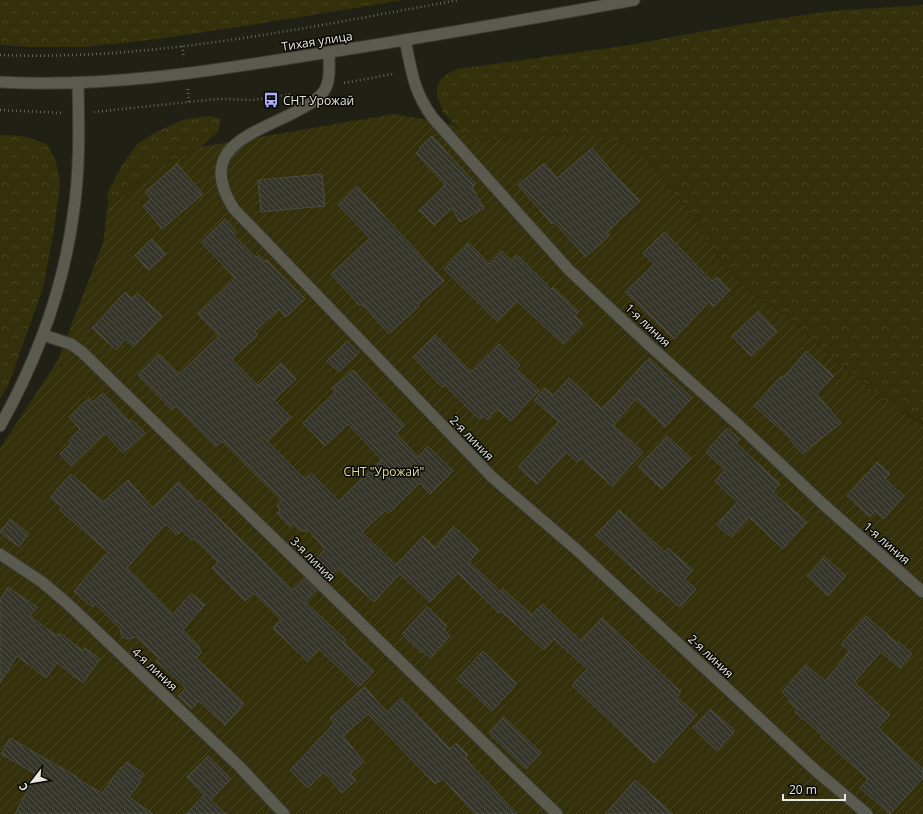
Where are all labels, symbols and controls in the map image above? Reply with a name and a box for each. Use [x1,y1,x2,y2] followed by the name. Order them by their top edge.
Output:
[280,27,354,55] street label: Тихая улица
[262,91,280,109] bus stop icon: СНТ Урожай
[283,92,354,109] place label: СНТ Урожай
[621,299,675,351] street label: 1-я линия
[446,412,498,464] street label: 2-я линия
[344,463,424,480] park label: СНТ "Урожай"
[860,518,914,568] street label: 1-я линия
[287,533,339,585] street label: 3-я линия
[684,630,738,682] street label: 2-я линия
[128,643,182,695] street label: 4-я линия
[12,762,52,802] north arrow
[783,776,845,802] scale bar
[15,781,31,794] text: С
[789,781,817,798] text: 20 m

